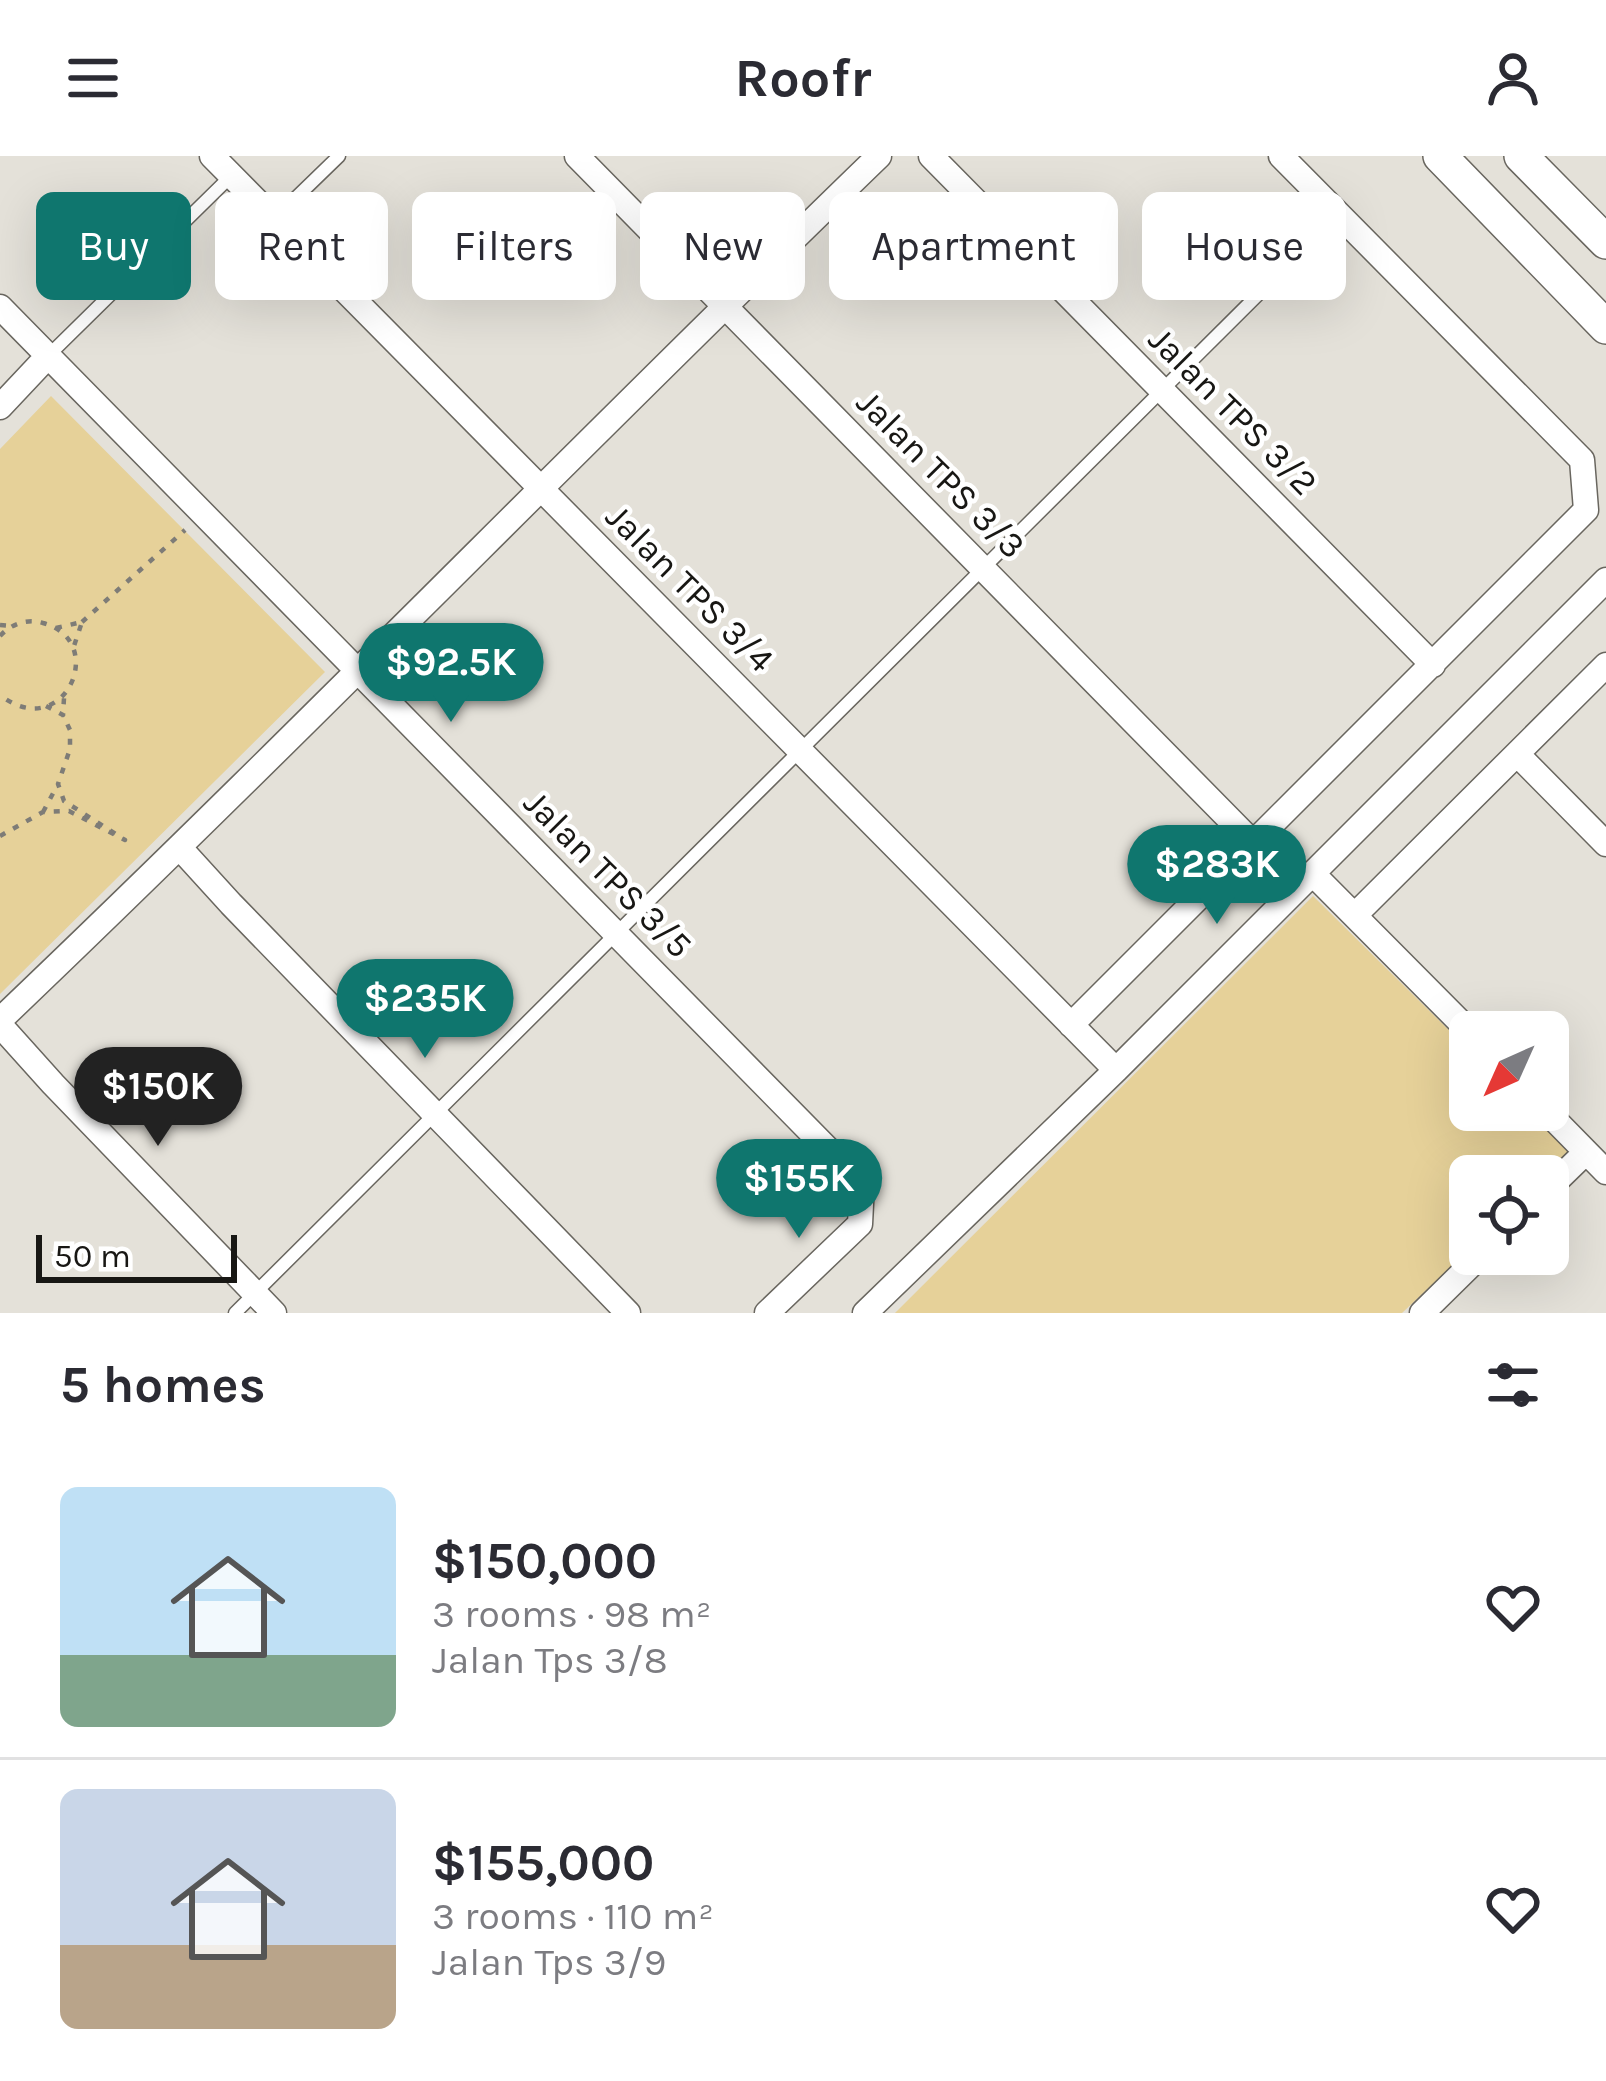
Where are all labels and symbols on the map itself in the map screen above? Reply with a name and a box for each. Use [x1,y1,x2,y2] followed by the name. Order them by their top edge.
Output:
[1140,318,1326,504] street label: Jalan TPS 3/2
[848,381,1034,567] street label: Jalan TPS 3/3
[597,495,783,681] street label: Jalan TPS 3/4
[353,623,549,725] pin: $92.5K
[515,781,701,967] street label: Jalan TPS 3/5
[1133,825,1301,927] pin: $283K
[341,959,509,1061] pin: $235K
[1449,1011,1569,1131] north arrow
[74,1047,242,1149] pin: $150K
[715,1139,883,1241] pin: $155K
[36,1229,237,1282] scale bar

